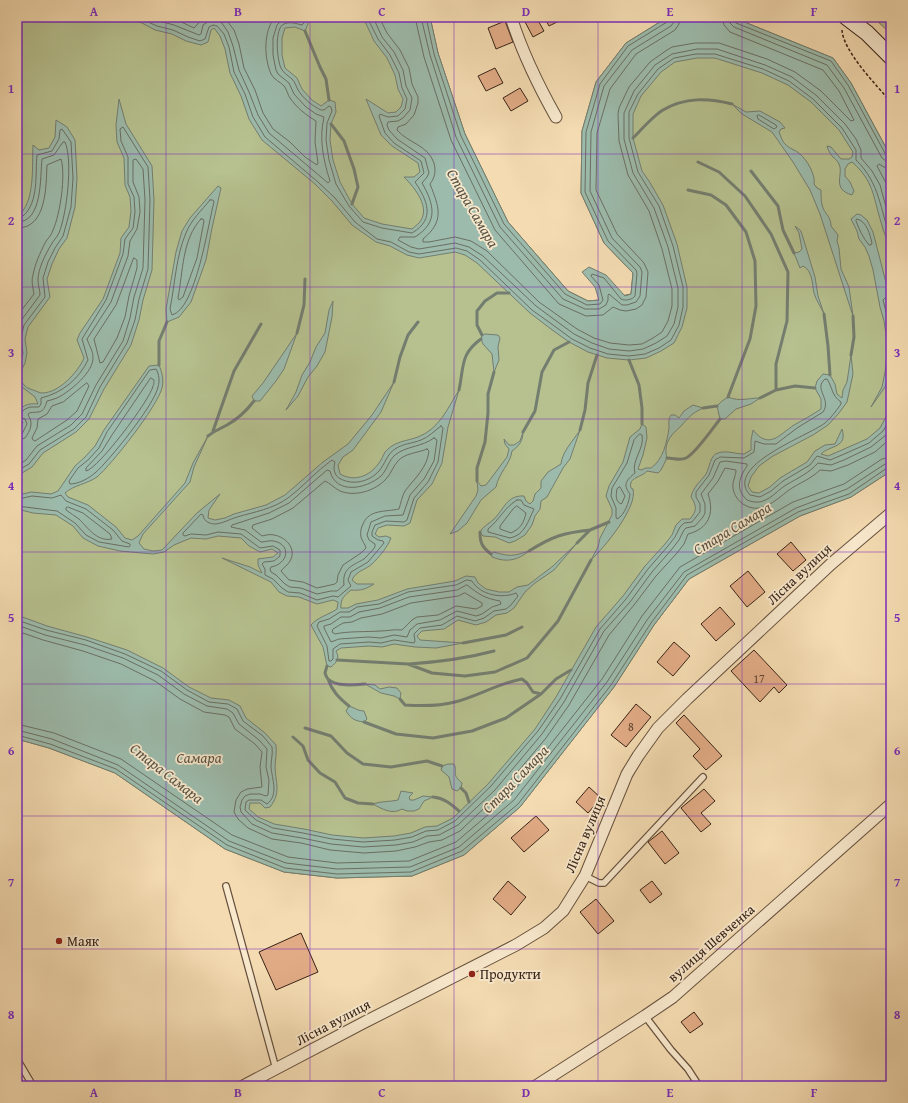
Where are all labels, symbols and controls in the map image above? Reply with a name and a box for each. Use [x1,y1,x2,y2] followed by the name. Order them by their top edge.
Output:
[90,2,99,21] text: A
[234,2,242,21] text: B
[378,2,386,21] text: C
[522,2,530,21] text: D
[667,2,674,21] text: E
[811,2,818,21] text: F
[8,79,14,98] text: 1
[894,79,900,98] text: 1
[442,165,504,251] water label: Стара Самара
[8,211,15,230] text: 2
[894,211,901,230] text: 2
[8,343,14,362] text: 3
[894,343,900,362] text: 3
[8,476,15,495] text: 4
[894,476,901,495] text: 4
[689,496,775,560] water label: Стара Самара
[762,539,836,609] street label: Лісна вулиця
[8,608,15,627] text: 5
[894,608,901,627] text: 5
[753,670,765,687] house number: 17
[628,718,634,735] house number: 8
[126,738,208,808] water label: Стара Самара
[477,740,553,818] water label: Стара Самара
[8,741,15,760] text: 6
[894,741,901,760] text: 6
[176,747,222,768] water label: Самара
[560,792,610,876] street label: Лісна вулиця
[8,873,15,892] text: 7
[894,873,901,892] text: 7
[663,899,759,986] street label: вулиця Шевченка
[67,931,100,951] place label: Маяк
[54,936,64,946] marker: Маяк
[480,964,541,984] place label: Продукти
[467,969,477,979] marker: Продукти
[292,994,374,1050] street label: Лісна вулиця
[8,1005,15,1024] text: 8
[894,1005,901,1024] text: 8
[90,1083,99,1102] text: A
[234,1083,242,1102] text: B
[378,1083,386,1102] text: C
[522,1083,530,1102] text: D
[667,1083,674,1102] text: E
[811,1083,818,1102] text: F

